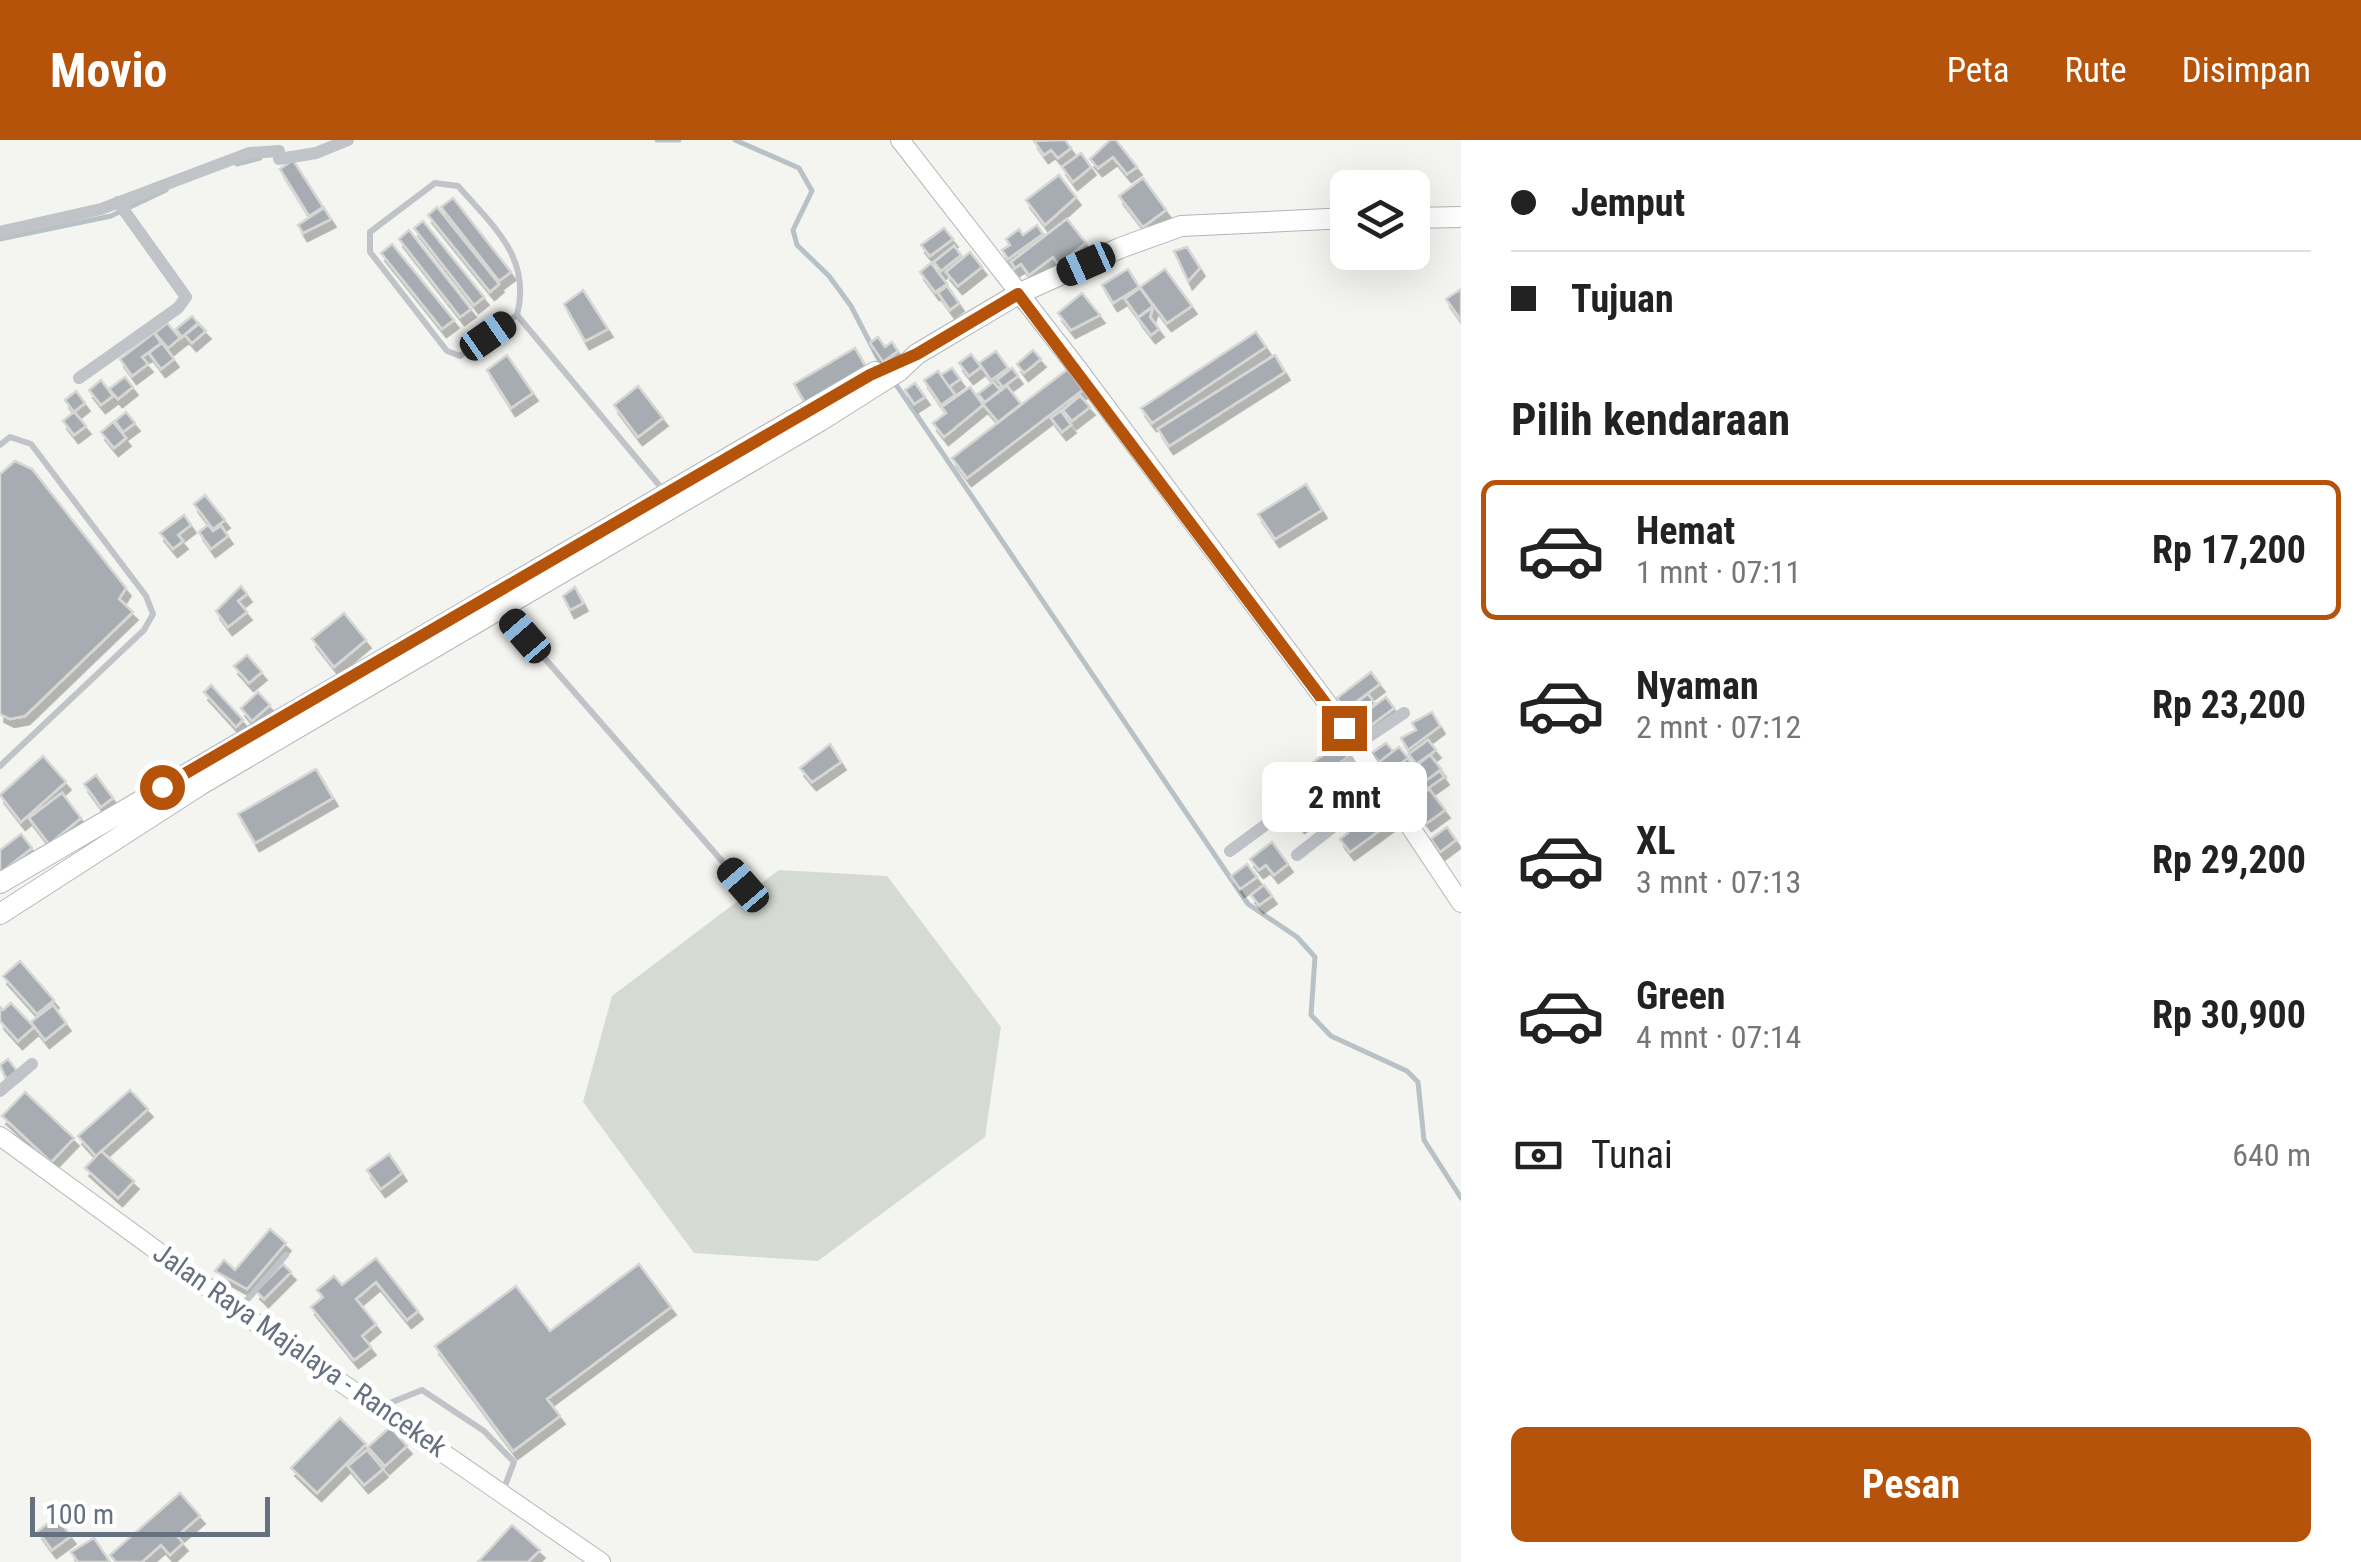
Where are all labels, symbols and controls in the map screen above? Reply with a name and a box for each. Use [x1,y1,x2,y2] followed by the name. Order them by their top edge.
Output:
[50,42,167,99] text: Movio
[1947,50,2009,91] text: Peta
[2064,50,2127,91] text: Rute
[2182,50,2311,91] text: Disimpan
[1330,170,1430,270] map controls
[1330,170,1430,270] button: layers
[1571,181,1685,225] text: Jemput
[1052,238,1120,290] car
[1571,277,1674,321] text: Tujuan
[455,307,521,365] car
[1511,393,1790,446] text: Pilih kendaraan
[1516,505,1606,595] icon: car
[1636,509,1735,553] text: Hemat
[2152,528,2306,572] text: Rp 17,200
[1636,553,1801,591] text: 1 mnt · 07:11
[494,604,556,668] car
[1516,660,1606,750] icon: car
[1636,664,1759,708] text: Nyaman
[2152,683,2306,727] text: Rp 23,200
[1322,706,1367,751] route end
[1636,708,1801,746] text: 2 mnt · 07:12
[1262,763,1426,833] callout: 2 mnt
[140,765,185,810] route start
[1308,778,1381,816] text: 2 mnt
[1516,815,1606,905] icon: car
[1636,819,1675,863] text: XL
[2152,838,2306,882] text: Rp 29,200
[712,853,774,917] car
[1636,863,1801,901] text: 3 mnt · 07:13
[1516,970,1606,1060] icon: car
[1636,974,1726,1018] text: Green
[2152,993,2306,1037] text: Rp 30,900
[1636,1018,1801,1056] text: 4 mnt · 07:14
[1511,1128,1566,1183] icon: cash
[1591,1133,1673,1177] text: Tunai
[2232,1136,2311,1174] text: 640 m
[147,1236,453,1464] street label: Jalan Raya Majalaya - Rancekek
[1511,1427,2311,1542] button: Pesan
[30,1492,270,1536] scale bar
[45,1498,114,1531] text: 100 m

